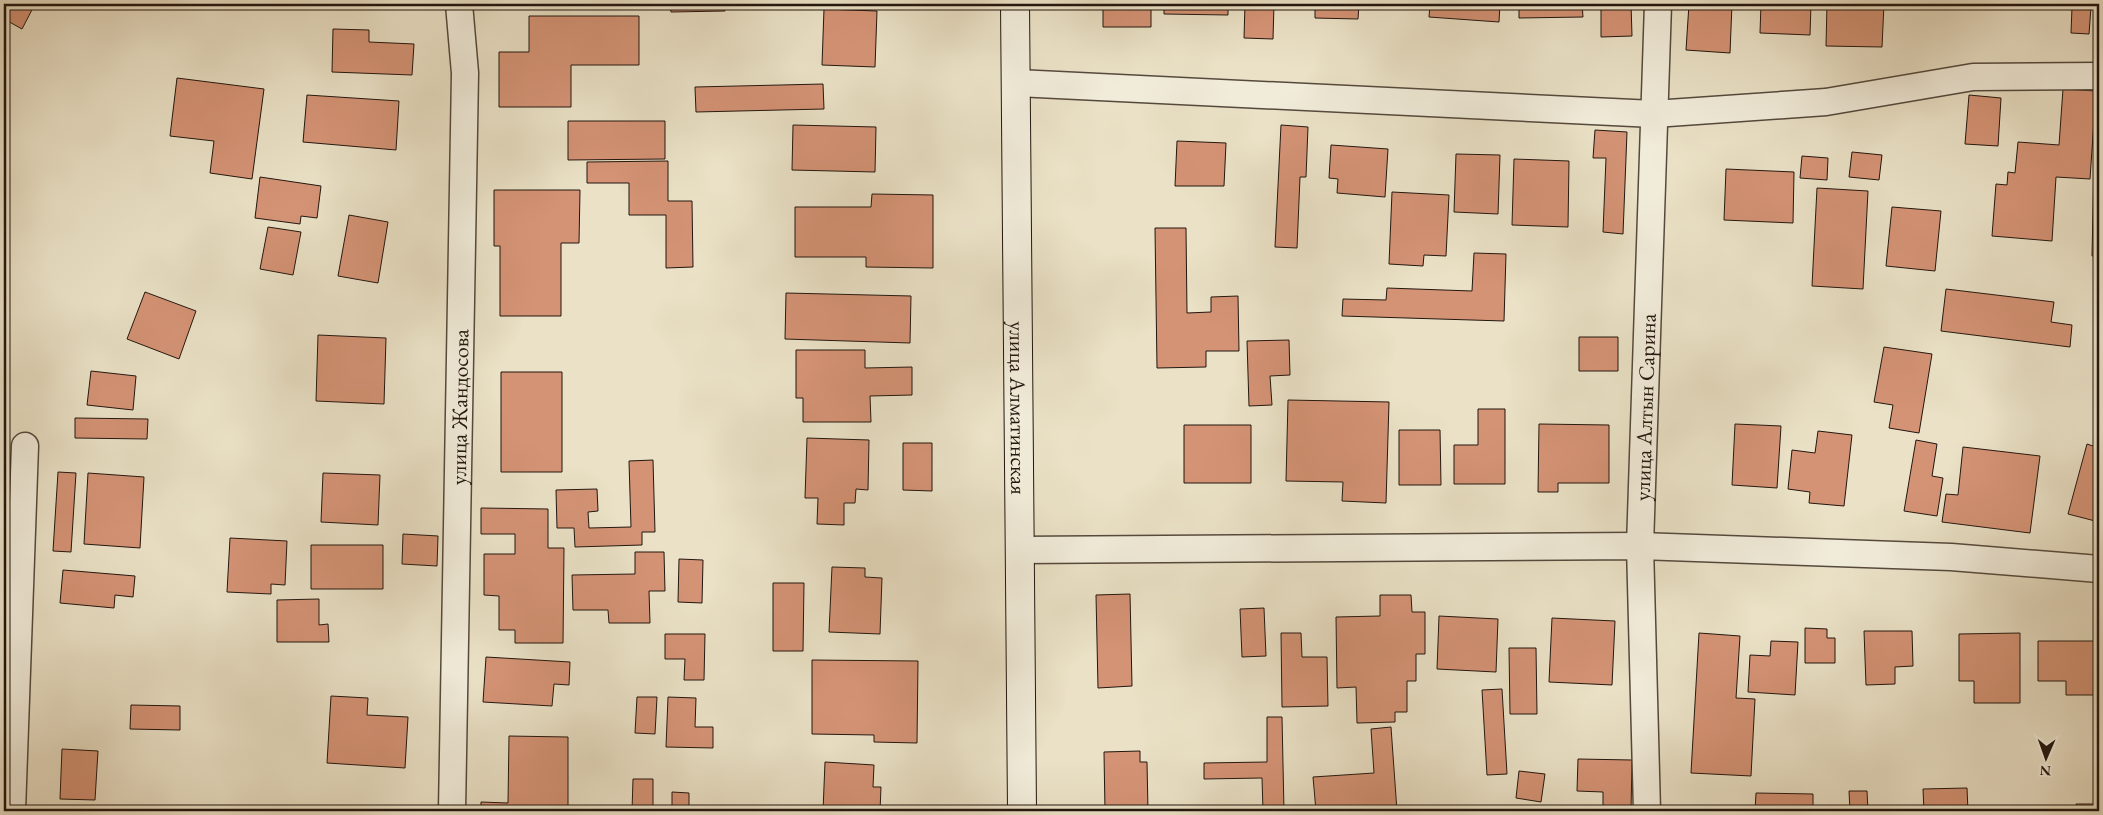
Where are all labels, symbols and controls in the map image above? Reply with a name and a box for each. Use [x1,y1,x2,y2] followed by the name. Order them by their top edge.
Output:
[1628,313,1663,501] street label: улица Алтын Сарина
[1003,321,1033,495] street label: улица Алматинская
[444,329,475,485] street label: улица Жандосова
[2020,732,2070,782] north arrow
[2039,762,2052,780] text: N

